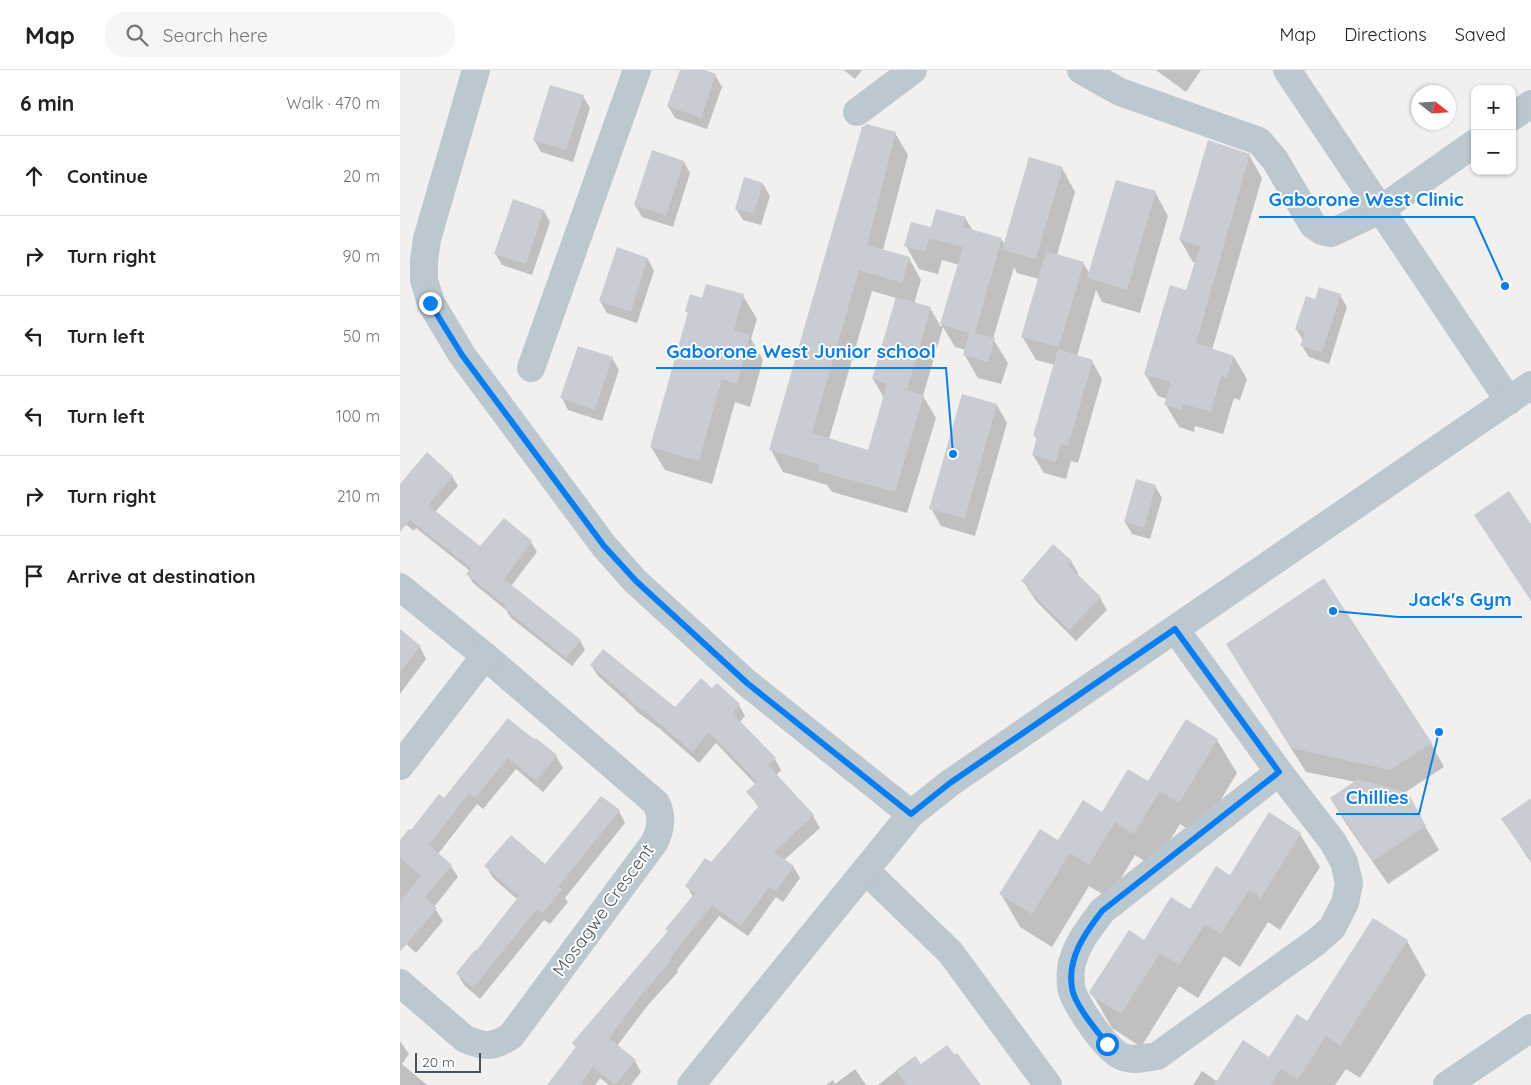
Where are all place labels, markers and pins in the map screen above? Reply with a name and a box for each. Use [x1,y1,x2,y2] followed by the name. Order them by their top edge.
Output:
[1259,183,1474,217] callout: Gaborone West Clinic
[656,334,946,368] callout: Gaborone West Junior school
[1398,583,1522,617] callout: Jack's Gym
[1336,780,1419,814] callout: Chillies

